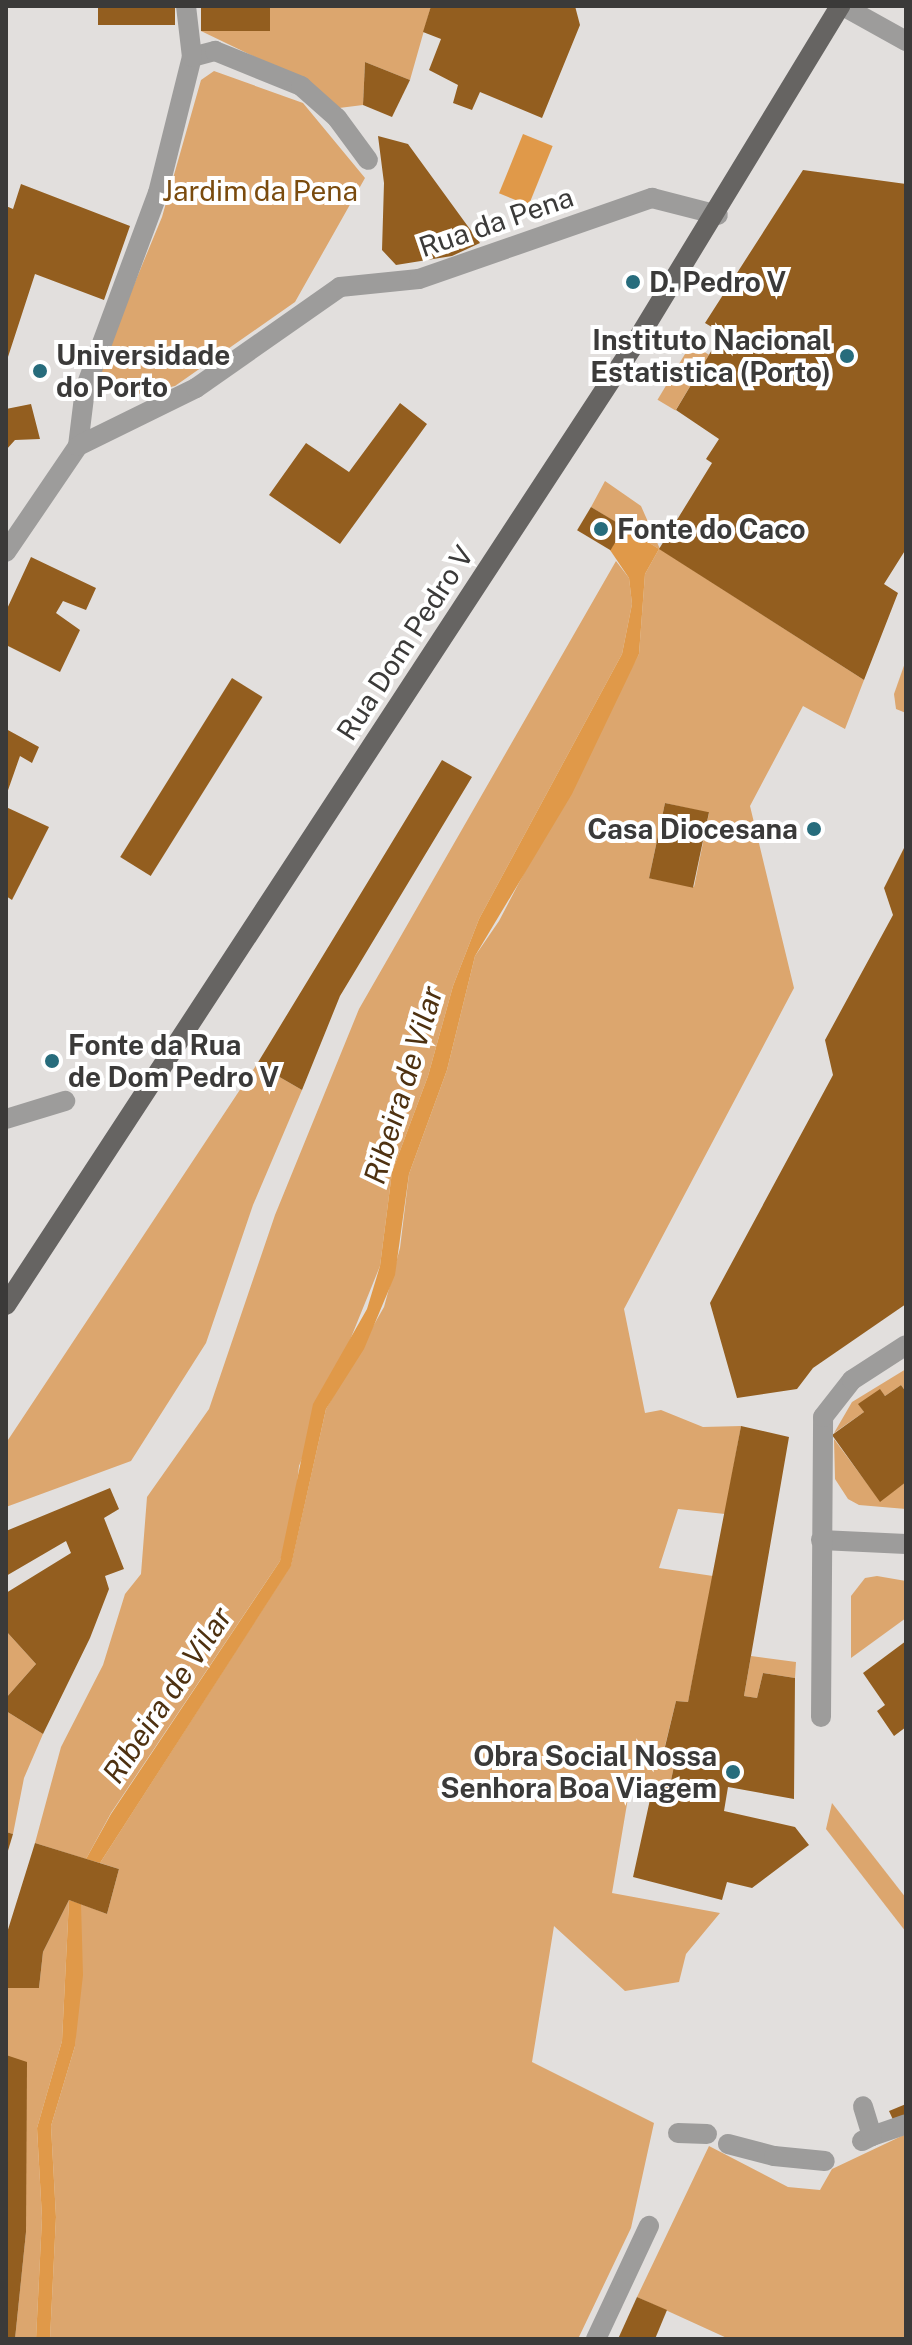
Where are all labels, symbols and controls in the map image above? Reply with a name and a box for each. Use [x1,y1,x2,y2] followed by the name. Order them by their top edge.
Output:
[162,174,358,208] park label: Jardim da Pena
[414,180,578,264] street label: Rua da Pena
[649,265,787,299] place label: D. Pedro V
[624,273,642,291] marker: D. Pedro V
[590,323,831,389] place label: Instituto Nacional Estatistica (Porto)
[56,338,230,404] place label: Universidade do Porto
[838,347,856,365] marker: Instituto Nacional Estatistica (Porto)
[31,362,49,380] marker: Universidade do Porto
[617,512,806,546] place label: Fonte do Caco
[592,520,610,538] marker: Fonte do Caco
[329,539,481,747] street label: Rua Dom Pedro V
[587,812,798,846] place label: Casa Diocesana
[805,820,823,838] marker: Casa Diocesana
[356,981,450,1189] water label: Ribeira de Vilar
[68,1028,280,1094] place label: Fonte da Rua de Dom Pedro V
[43,1052,61,1070] marker: Fonte da Rua de Dom Pedro V
[95,1600,239,1790] water label: Ribeira de Vilar
[440,1739,717,1805] place label: Obra Social Nossa Senhora Boa Viagem
[724,1763,742,1781] marker: Obra Social Nossa Senhora Boa Viagem

